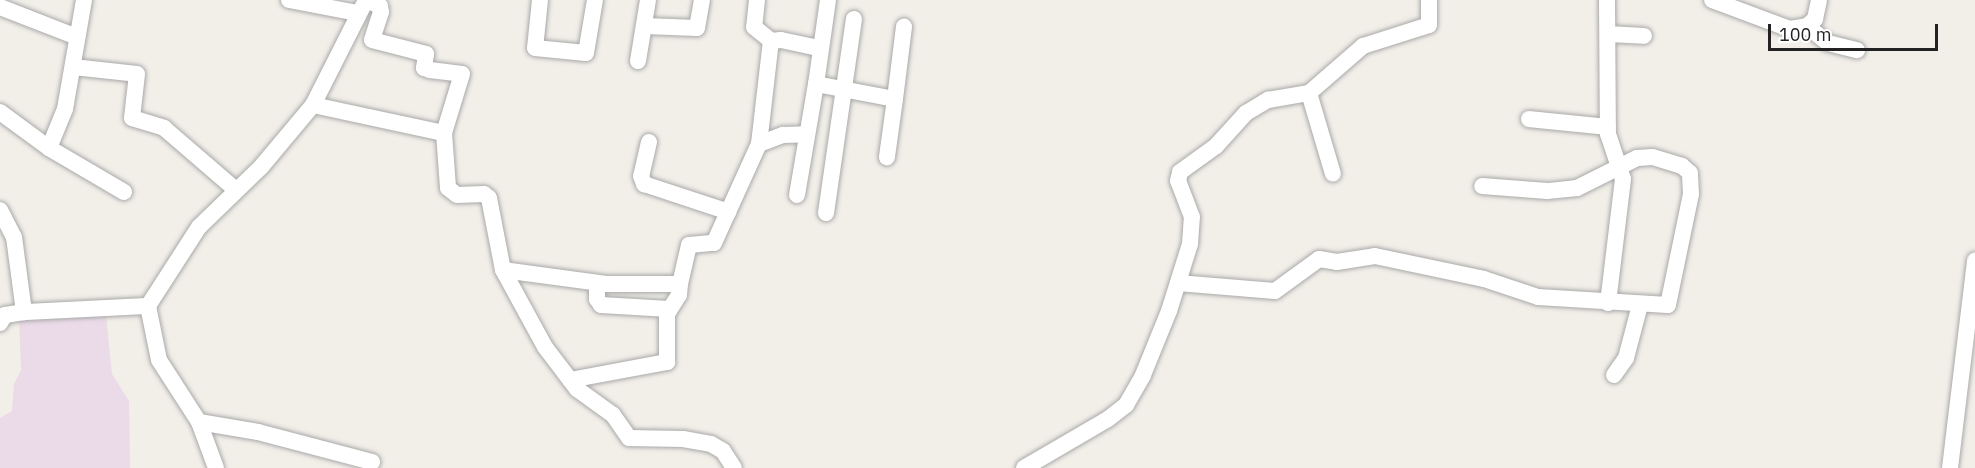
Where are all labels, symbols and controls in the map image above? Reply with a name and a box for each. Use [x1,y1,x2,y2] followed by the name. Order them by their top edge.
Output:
[1771,12,1940,50] scale bar
[1779,23,1831,46] text: 100 m

